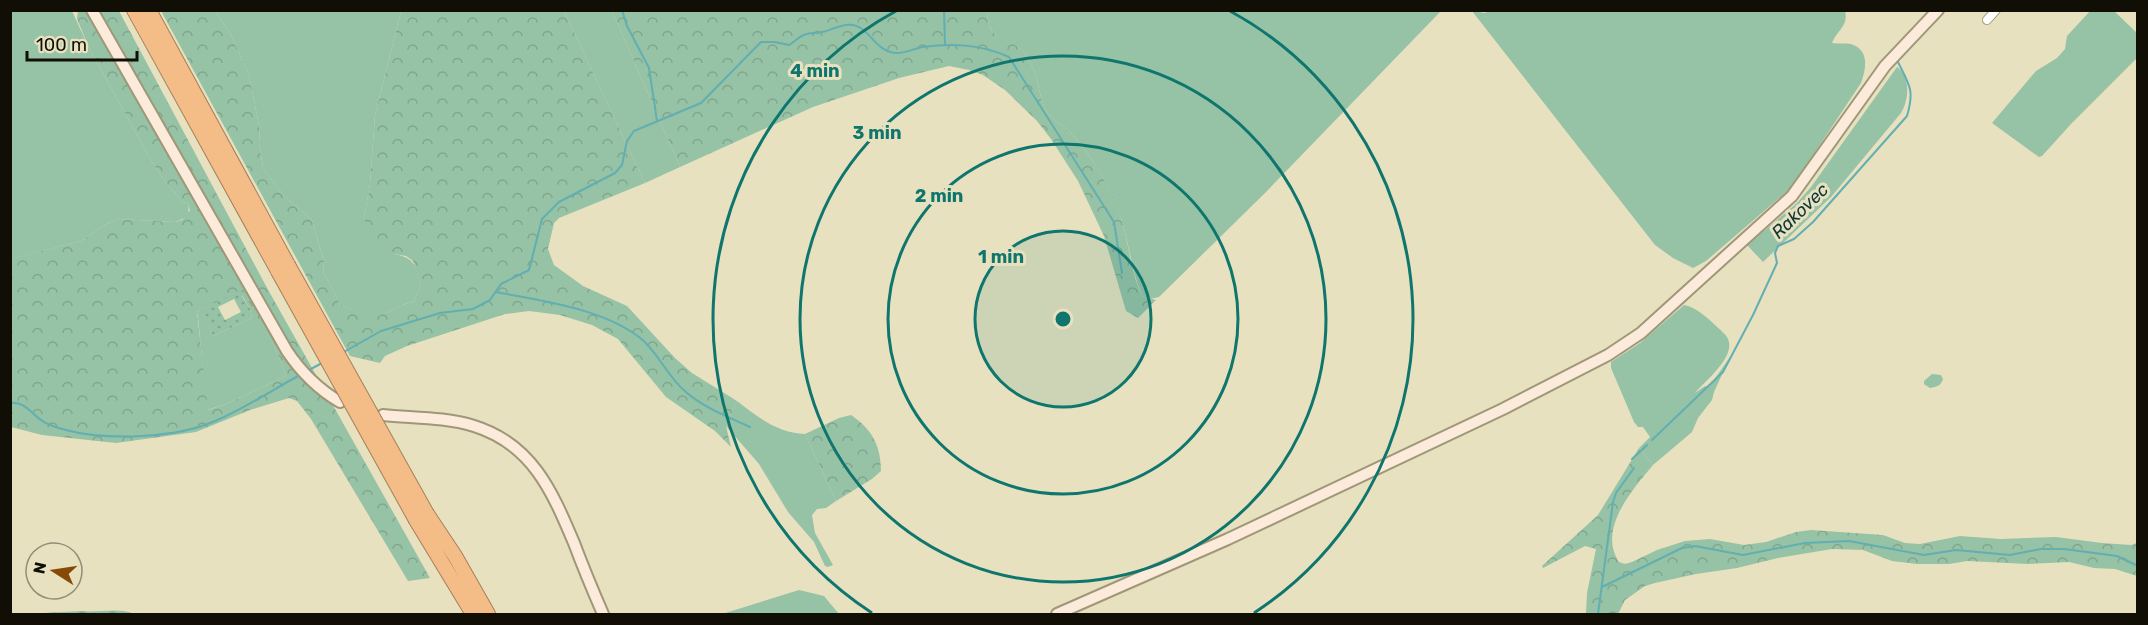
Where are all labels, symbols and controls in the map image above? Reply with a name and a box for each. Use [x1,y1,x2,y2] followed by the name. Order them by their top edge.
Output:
[27,24,136,62] scale bar
[36,34,87,56] text: 100 m
[790,60,840,82] text: 4 min
[853,122,901,144] text: 3 min
[1767,178,1833,243] water label: Rakovec
[915,185,963,207] text: 2 min
[978,246,1024,268] text: 1 min
[1053,309,1073,329] centre of rings
[24,541,84,601] north arrow
[29,560,50,576] text: N

